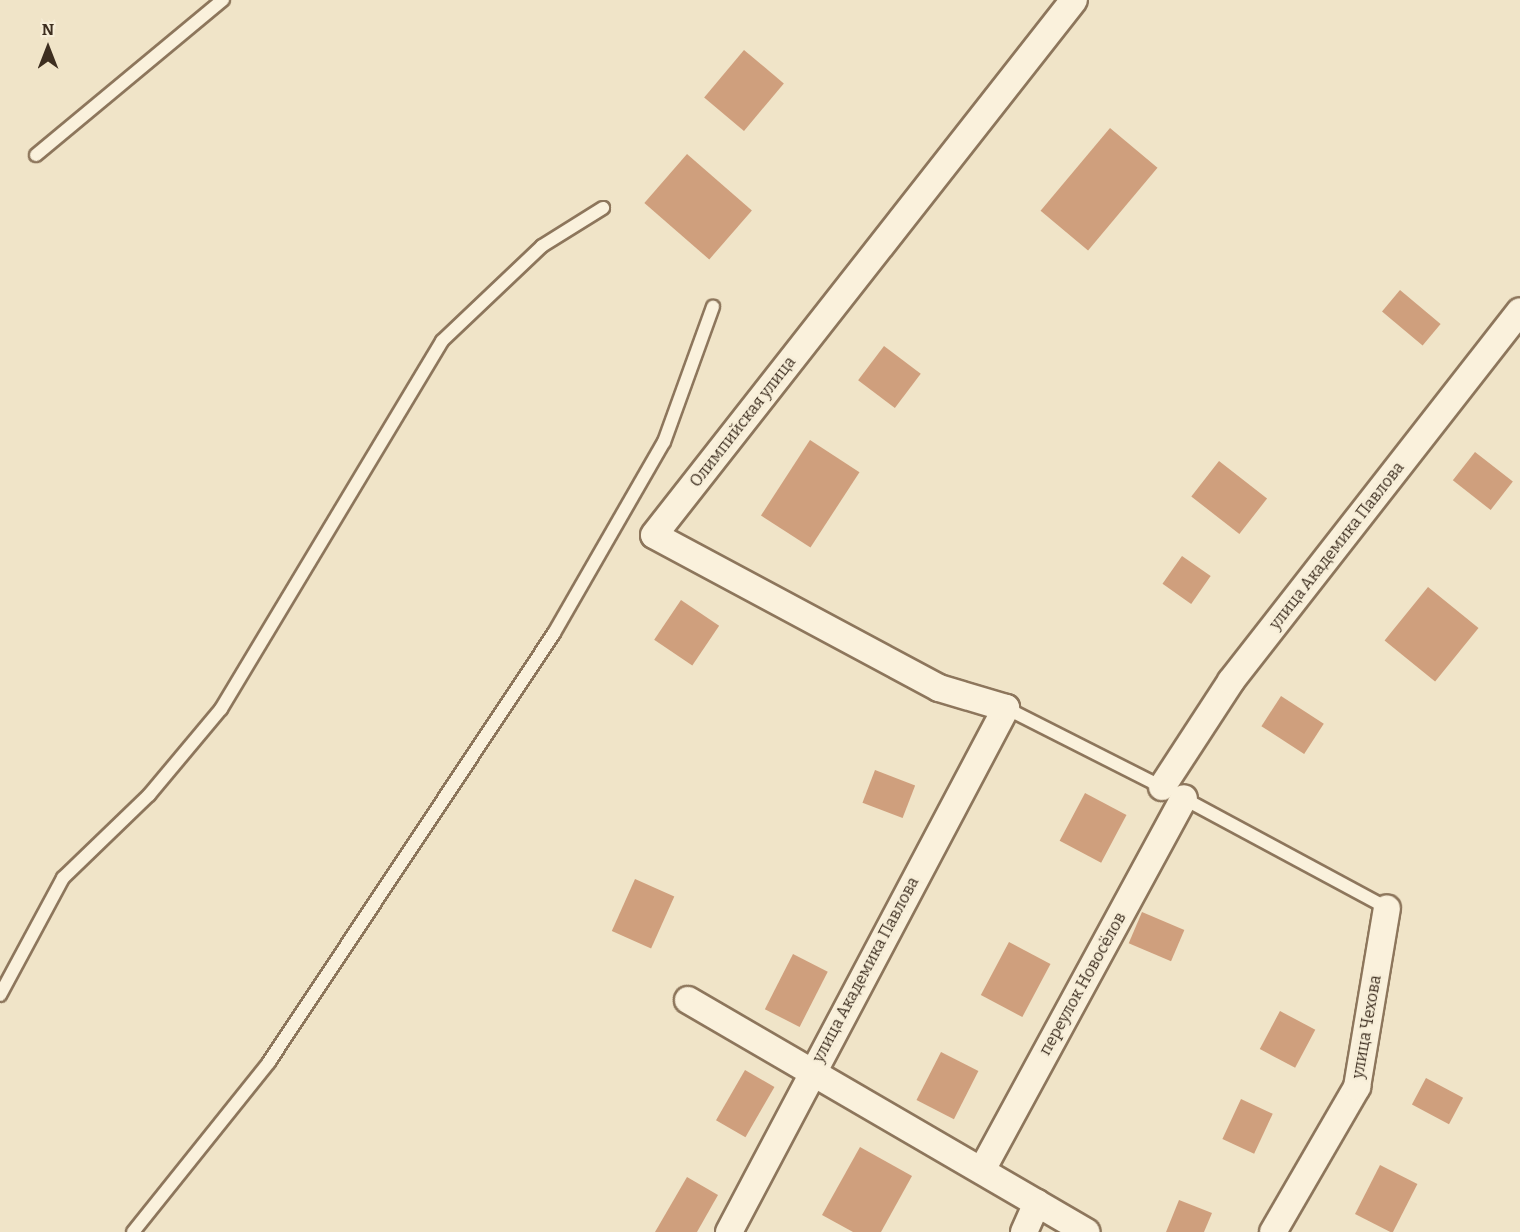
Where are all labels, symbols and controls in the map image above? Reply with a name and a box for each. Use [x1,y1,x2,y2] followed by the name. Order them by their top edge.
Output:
[18,18,78,78] north arrow
[42,20,54,39] text: N
[686,353,800,491] street label: Олимпийская улица
[1266,458,1408,634] street label: улица Академика Павлова
[809,874,923,1066] street label: улица Академика Павлова
[1036,909,1130,1059] street label: переулок Новосёлов
[1348,974,1386,1080] street label: улица Чехова

